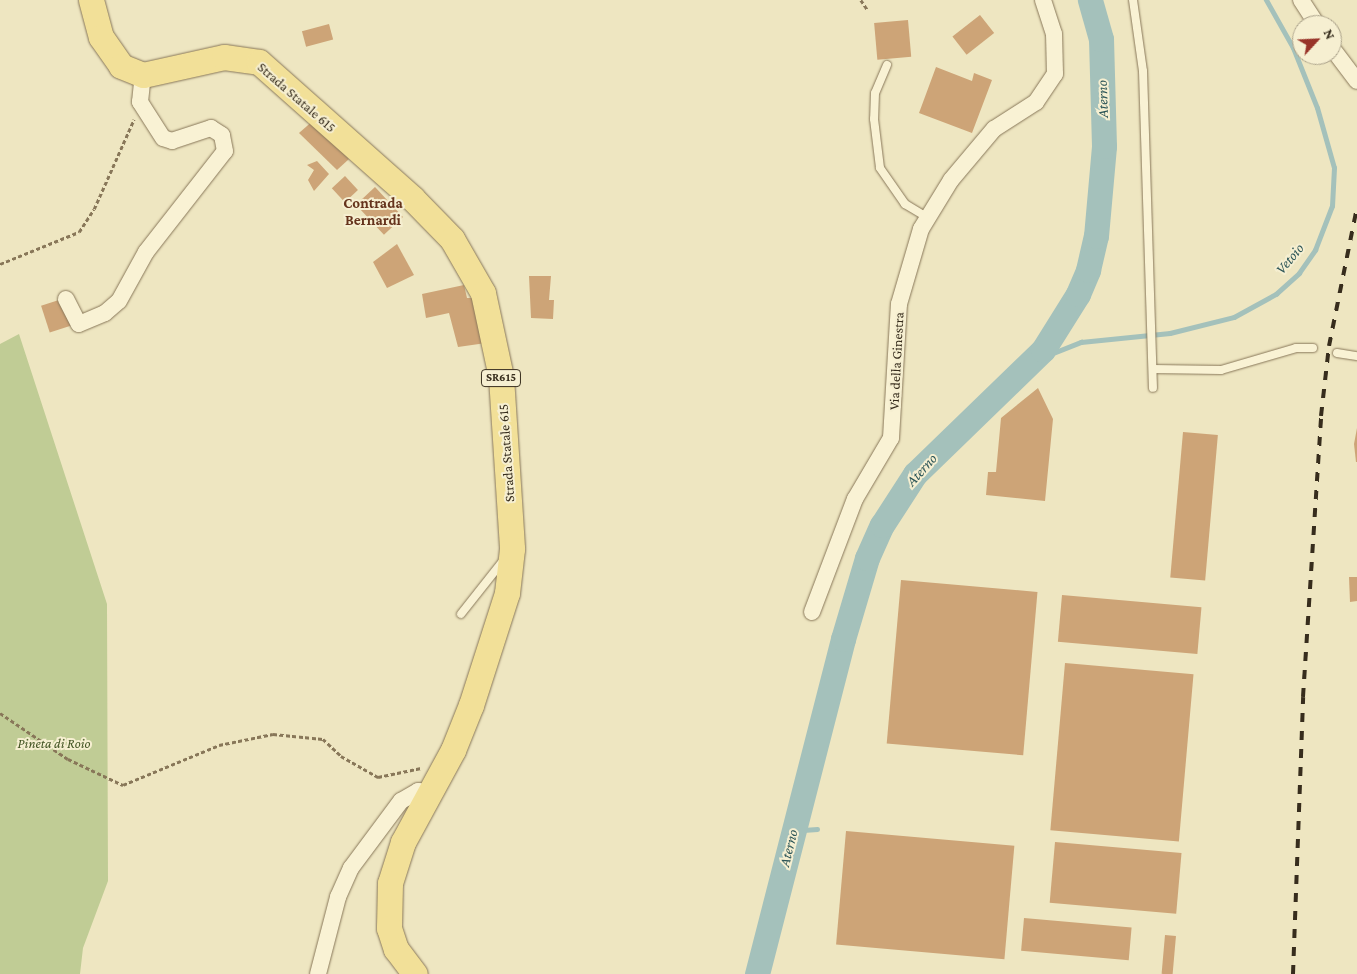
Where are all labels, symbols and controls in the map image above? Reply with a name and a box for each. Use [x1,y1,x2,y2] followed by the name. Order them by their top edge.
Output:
[1292,15,1342,65] north arrow
[1320,26,1339,42] text: N
[254,58,340,136] street label: Strada Statale 615
[1093,80,1113,118] water label: Aterno
[343,194,403,229] district label: Contrada Bernardi
[1272,240,1308,278] water label: Vetoio
[885,312,907,410] street label: Via della Ginestra
[480,368,522,388] road number: SR615
[494,403,518,503] street label: Strada Statale 615
[903,450,941,490] water label: Aterno
[18,735,90,751] park label: Pineta di Roio
[776,827,802,869] water label: Aterno

